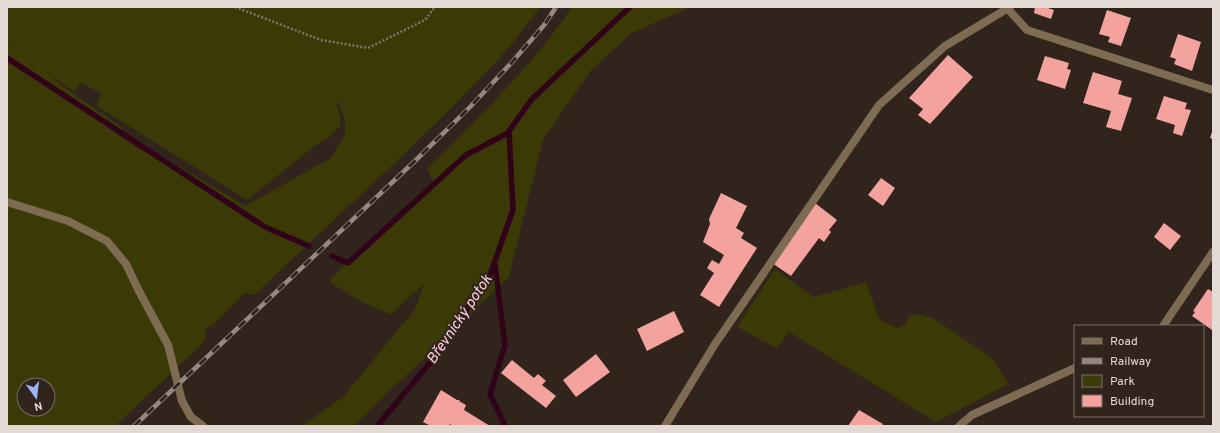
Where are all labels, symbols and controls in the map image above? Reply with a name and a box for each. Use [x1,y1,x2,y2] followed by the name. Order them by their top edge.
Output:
[423,271,497,368] water label: Břevnický potok
[1074,325,1204,417] legend
[1110,334,1138,350] text: Road
[1110,354,1151,370] text: Railway
[1110,374,1135,390] text: Park
[16,377,56,417] north arrow
[1110,394,1154,410] text: Building
[33,398,44,413] text: N

